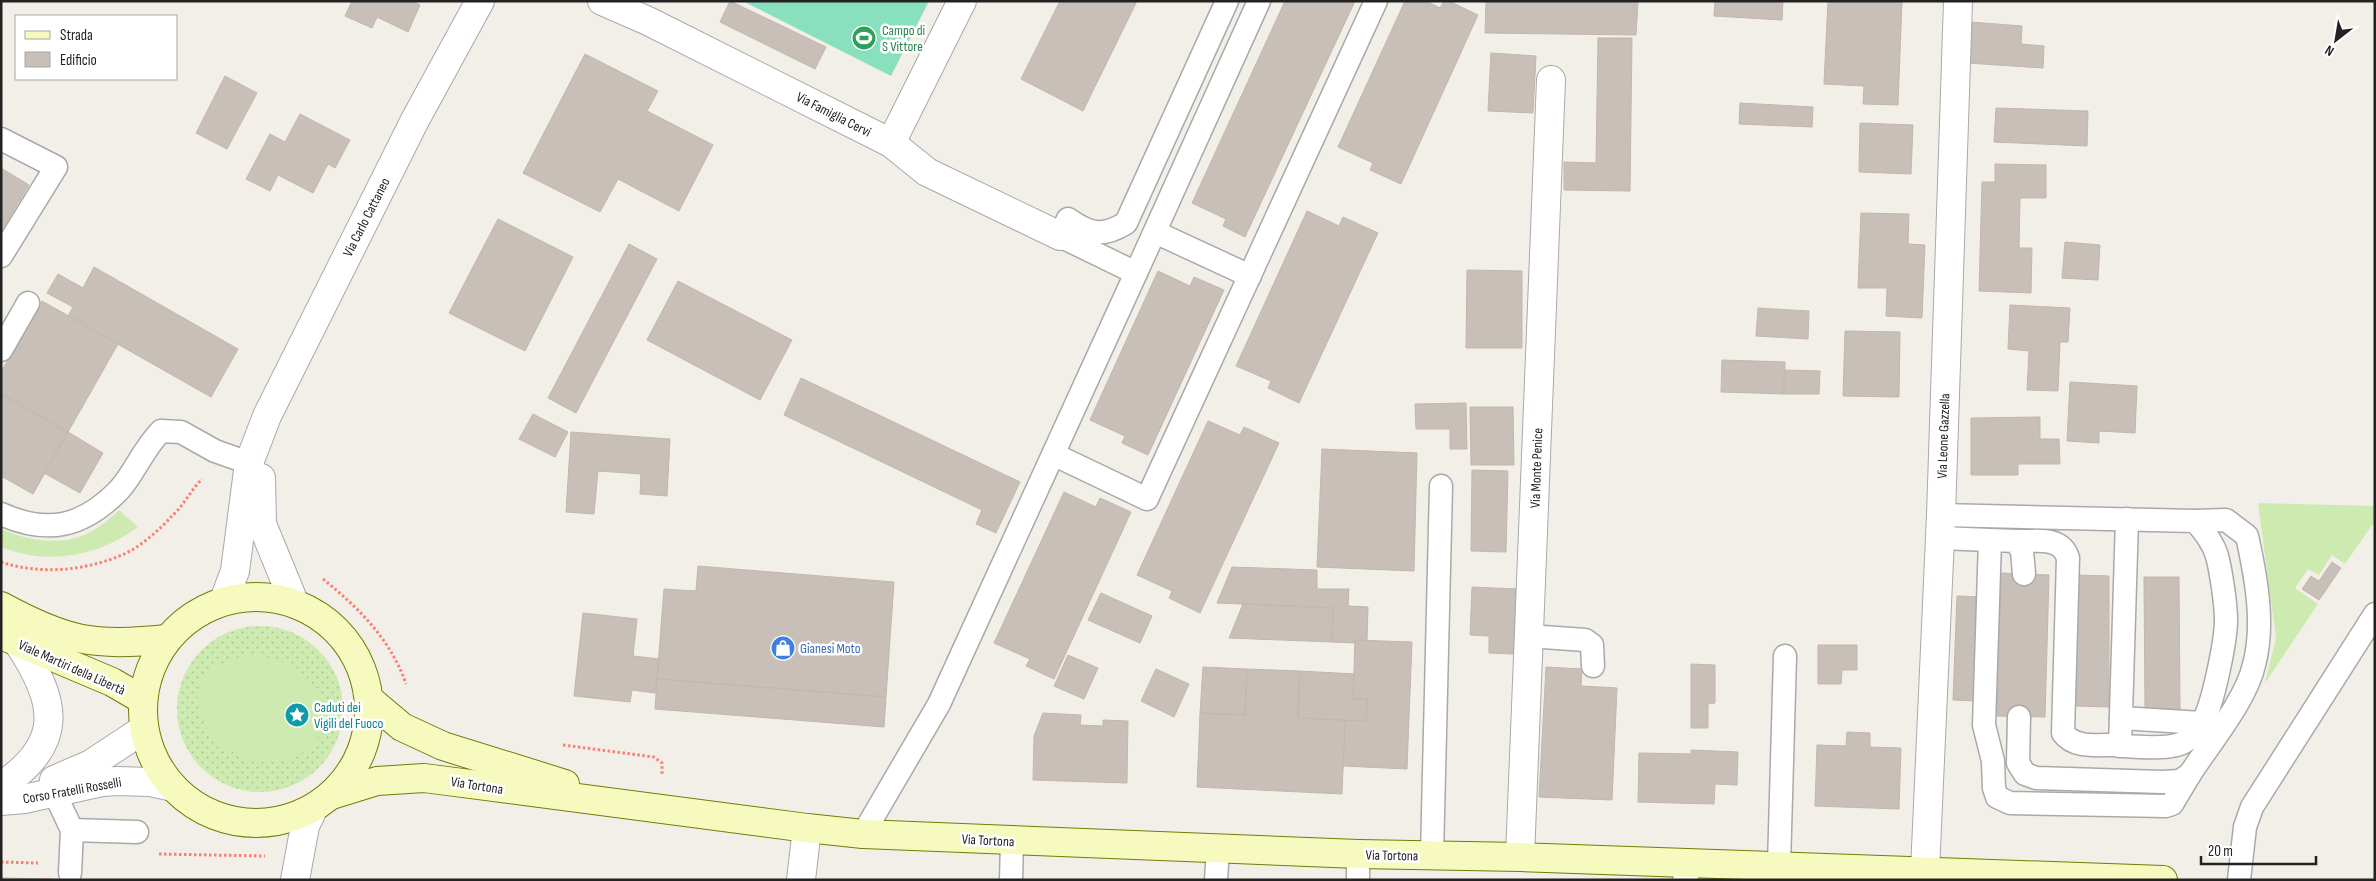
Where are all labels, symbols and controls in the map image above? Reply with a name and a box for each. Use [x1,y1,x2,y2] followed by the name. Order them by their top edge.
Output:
[15,15,178,80] legend
[2311,15,2361,65] north arrow
[882,22,925,55] place label: Campo di S Vittore
[851,25,877,51] sports icon: Campo di S Vittore
[60,26,93,45] text: Strada
[2322,42,2337,60] text: N
[60,51,97,70] text: Edificio
[794,88,874,141] street label: Via Famiglia Cervi
[339,175,394,260] street label: Via Carlo Cattaneo
[1934,393,1953,479] street label: Via Leone Gazzella
[1527,428,1546,508] street label: Via Monte Penice
[770,635,796,661] shop icon: Gianesi Moto
[16,636,128,699] street label: Viale Martiri della Libertà
[800,640,861,657] place label: Gianesi Moto
[314,699,384,732] place label: Caduti dei Vigili del Fuoco
[284,702,310,728] place icon: Caduti dei Vigili del Fuoco
[22,773,123,808] street label: Corso Fratelli Rosselli
[450,773,504,798] street label: Via Tortona
[961,831,1015,850] street label: Via Tortona
[2201,834,2316,866] scale bar
[2208,842,2233,861] text: 20 m
[1366,847,1418,864] street label: Via Tortona

